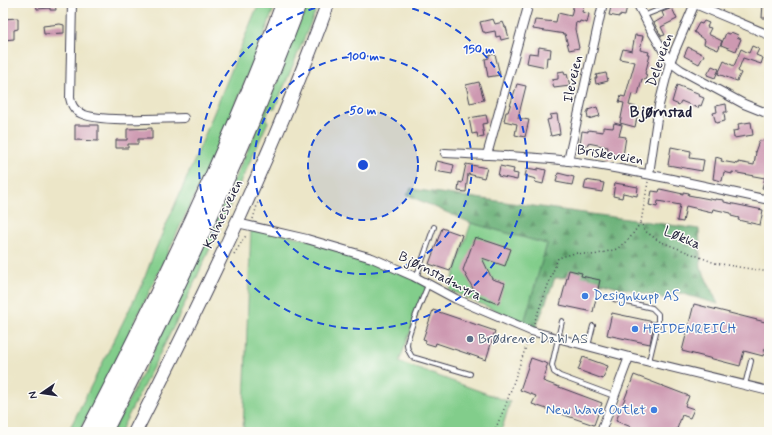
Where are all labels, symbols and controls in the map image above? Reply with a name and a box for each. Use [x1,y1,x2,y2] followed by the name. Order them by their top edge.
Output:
[642,31,678,89] street label: Deleveien
[463,42,495,58] text: 150 m
[347,49,380,65] text: 100 m
[559,54,587,104] street label: Ileveien
[350,103,377,119] text: 50 m
[630,103,692,123] district label: Bjørnstad
[575,141,645,169] street label: Briskeveien
[356,158,370,172] centre of rings
[199,176,247,252] street label: Kalnesveien
[661,222,703,254] street label: Løkka
[395,247,485,305] street label: Bjørnstadmyra
[593,287,679,306] place label: Designkupp AS
[580,291,590,301] marker: Designkupp AS
[643,320,736,338] place label: HEIDENREICH
[630,324,640,334] marker: HEIDENREICH
[478,330,588,348] place label: Brødrene Dahl AS
[465,334,475,344] marker: Brødrene Dahl AS
[22,373,62,413] north arrow
[26,390,41,400] text: N
[546,401,646,419] place label: New Wave Outlet
[649,405,659,415] marker: New Wave Outlet

